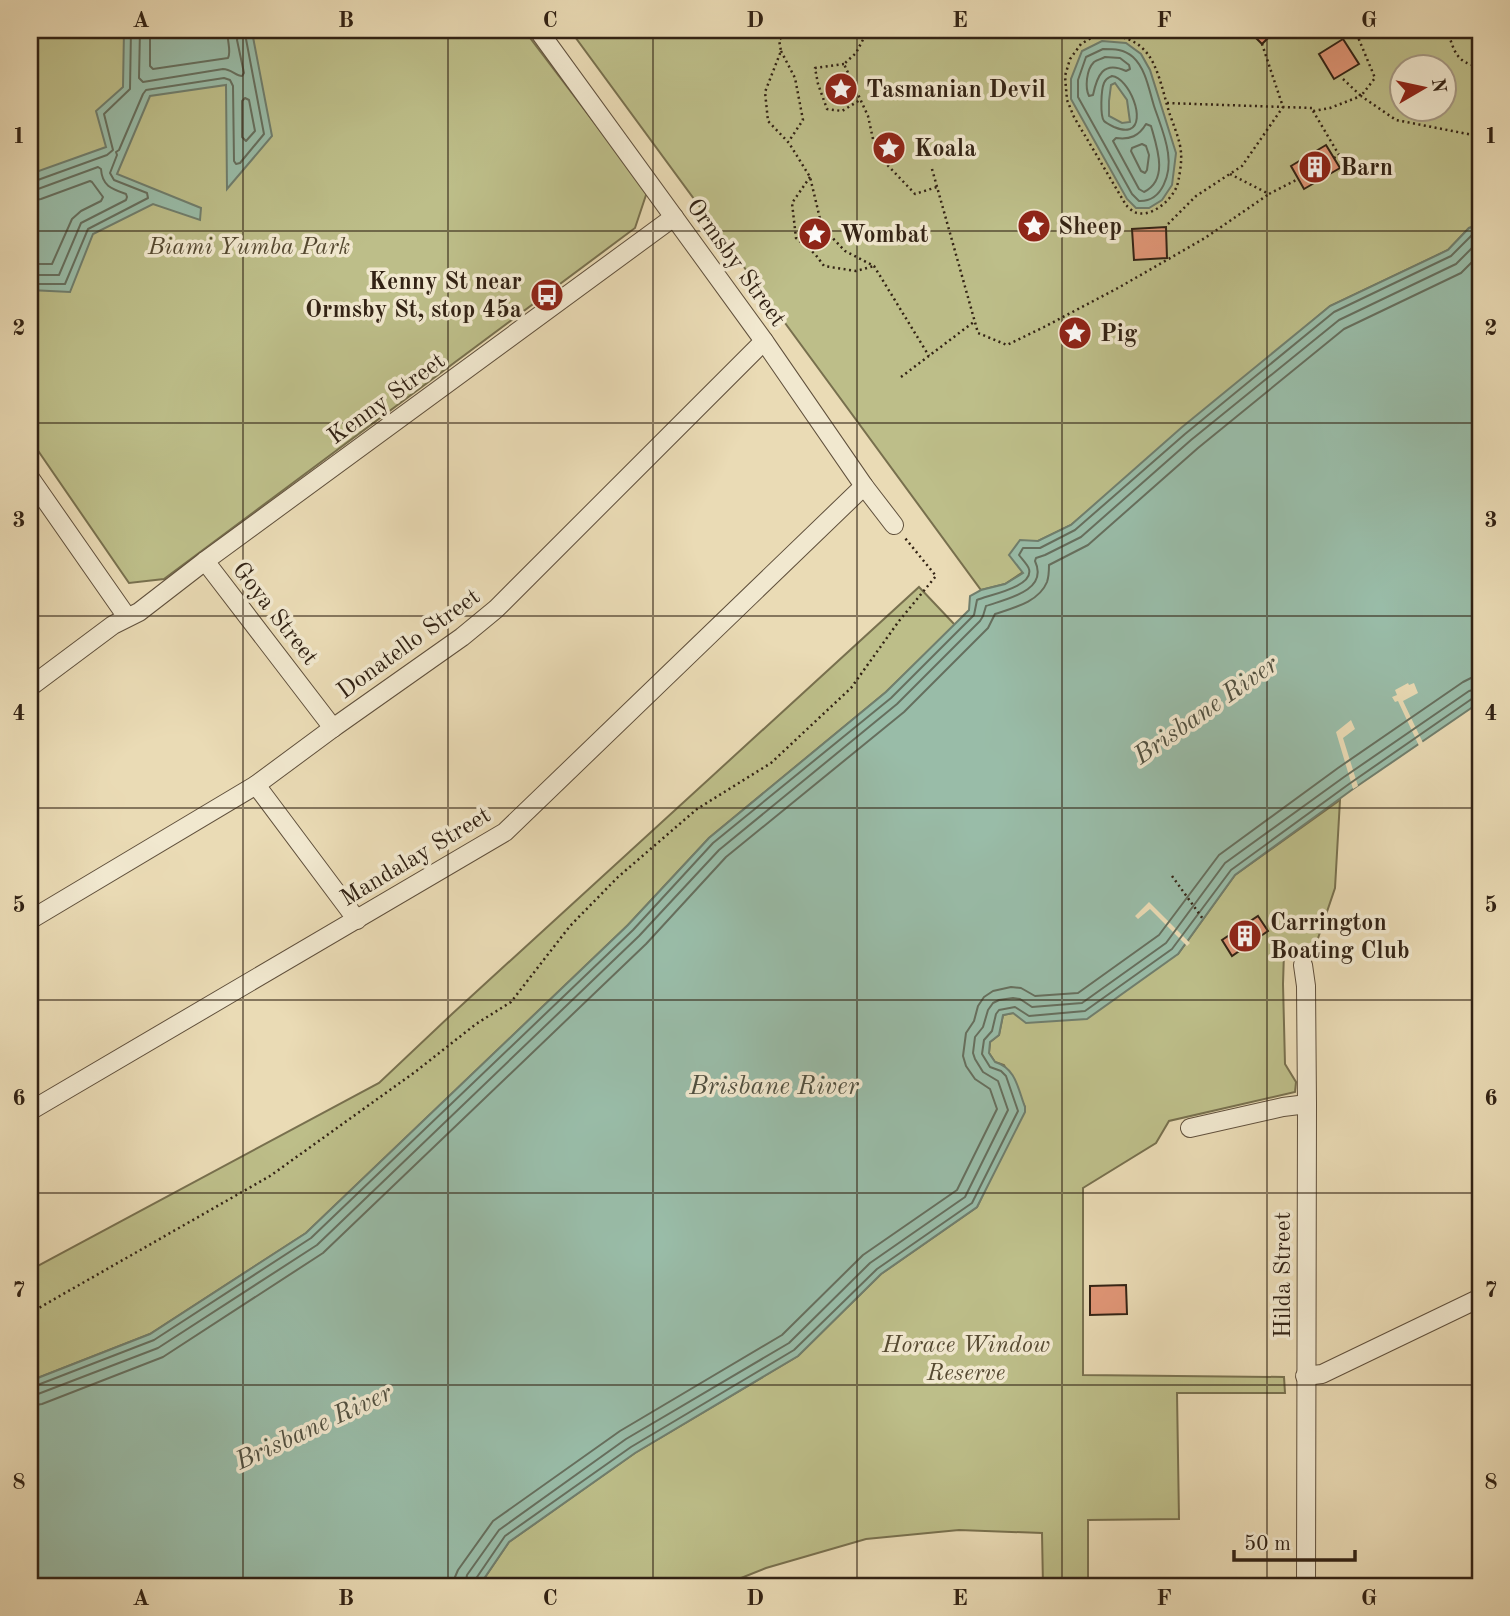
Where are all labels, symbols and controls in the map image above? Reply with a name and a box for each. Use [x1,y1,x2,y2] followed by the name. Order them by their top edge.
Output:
[132,9,150,32] text: A
[338,9,354,32] text: B
[542,9,558,32] text: C
[746,9,764,32] text: D
[952,9,968,32] text: E
[1156,9,1172,32] text: F
[1361,9,1377,32] text: G
[1388,52,1458,122] north arrow
[822,70,860,108] place icon: Tasmanian Devil
[1427,77,1448,95] text: N
[866,79,1046,103] place label: Tasmanian Devil
[12,125,26,148] text: 1
[1484,125,1498,148] text: 1
[870,129,908,167] place icon: Koala
[914,138,976,162] place label: Koala
[1296,148,1334,186] building icon: Barn
[1340,157,1393,181] place label: Barn
[681,195,790,331] street label: Ormsby Street
[1015,207,1053,245] place icon: Sheep
[796,215,834,253] place icon: Wombat
[1058,216,1122,240] place label: Sheep
[840,224,929,248] place label: Wombat
[147,236,350,260] park label: Biami Yumba Park
[305,271,522,323] place label: Kenny St near Ormsby St, stop 45a
[528,276,566,314] bus stop icon: Kenny St near Ormsby St, stop 45a
[1056,314,1094,352] place icon: Pig
[12,317,26,340] text: 2
[1484,317,1498,340] text: 2
[1100,323,1138,347] place label: Pig
[324,349,450,450] street label: Kenny Street
[12,509,26,532] text: 3
[1484,509,1498,532] text: 3
[227,558,322,670] street label: Goya Street
[333,585,485,704] street label: Donatello Street
[1128,651,1284,770] water label: Brisbane River
[12,702,26,725] text: 4
[1484,702,1498,725] text: 4
[337,804,495,912] street label: Mandalay Street
[12,894,26,917] text: 5
[1484,894,1498,917] text: 5
[1270,912,1410,964] place label: Carrington Boating Club
[1226,917,1264,955] building icon: Carrington Boating Club
[688,1074,860,1100] water label: Brisbane River
[12,1087,26,1110] text: 6
[1484,1087,1498,1110] text: 6
[1272,1212,1296,1338] street label: Hilda Street
[12,1279,26,1302] text: 7
[1484,1279,1498,1302] text: 7
[881,1334,1050,1386] park label: Horace Window Reserve
[231,1380,397,1476] water label: Brisbane River
[12,1471,26,1494] text: 8
[1484,1471,1498,1494] text: 8
[1234,1518,1354,1562] scale bar
[1244,1534,1291,1555] text: 50 m
[132,1587,150,1610] text: A
[338,1587,354,1610] text: B
[542,1587,558,1610] text: C
[746,1587,764,1610] text: D
[952,1587,968,1610] text: E
[1156,1587,1172,1610] text: F
[1361,1587,1377,1610] text: G

